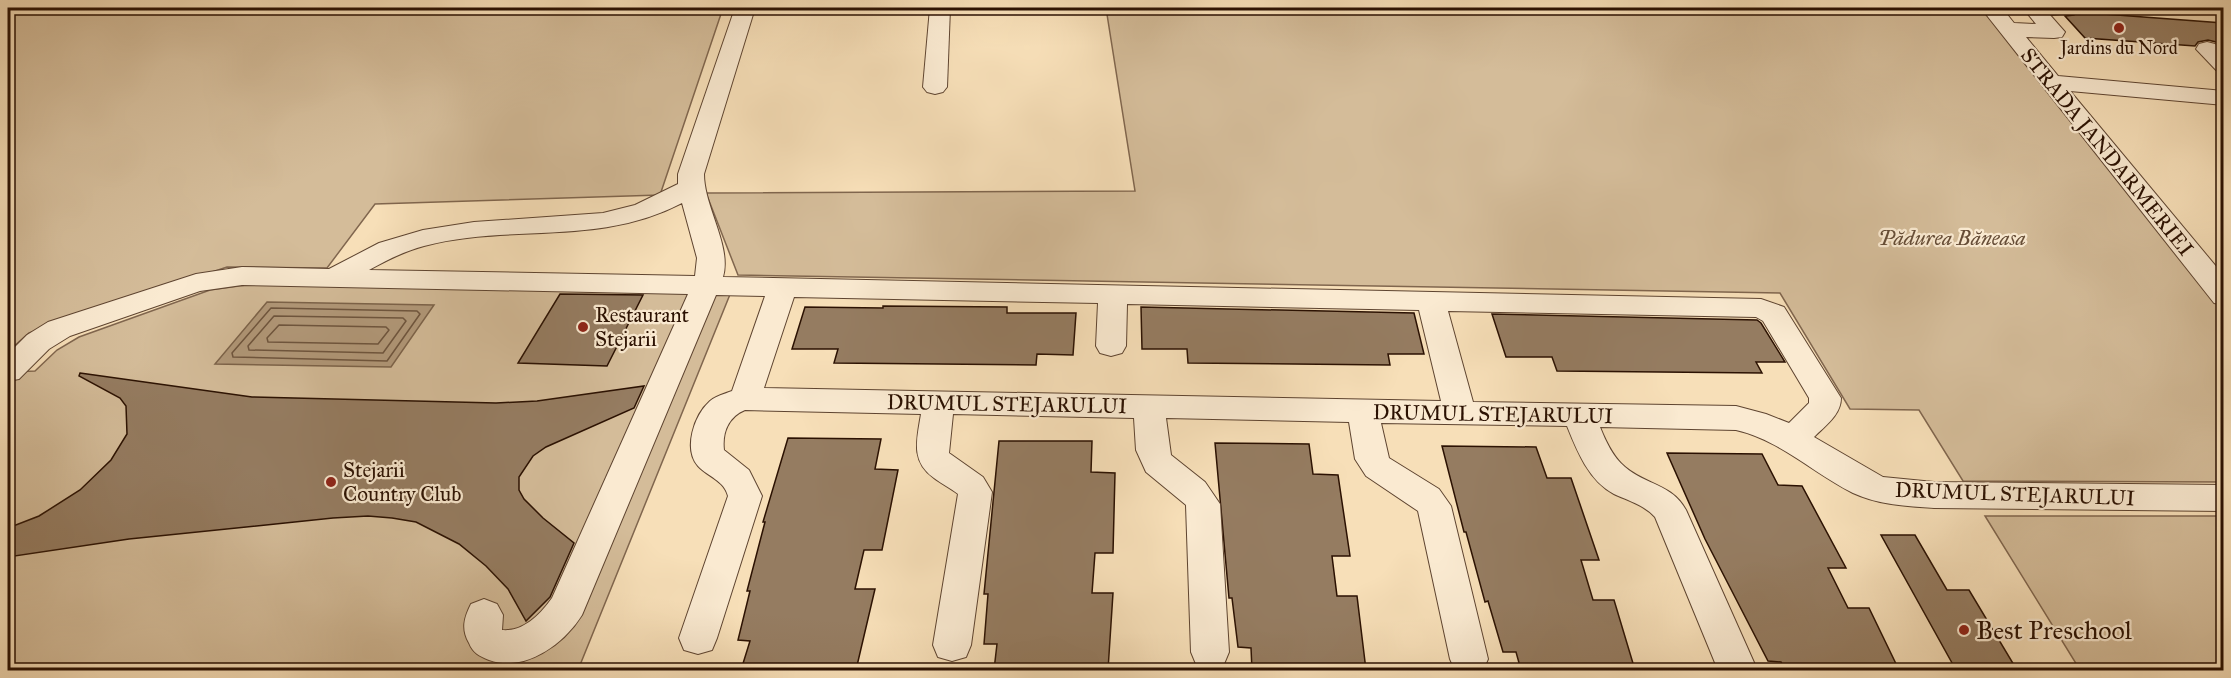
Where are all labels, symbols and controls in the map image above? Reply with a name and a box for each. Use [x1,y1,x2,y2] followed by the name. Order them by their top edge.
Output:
[2112,21,2126,35] marker: Jardins du Nord
[2058,37,2178,60] place label: Jardins du Nord
[2015,43,2199,261] street label: STRADA JANDARMERIEI
[1878,225,2026,251] park label: Pădurea Băneasa
[595,302,690,352] place label: Restaurant Stejarii
[576,320,590,334] marker: Restaurant Stejarii
[887,389,1127,419] street label: DRUMUL STEJARULUI
[1373,399,1613,429] street label: DRUMUL STEJARULUI
[343,457,461,507] place label: Stejarii Country Club
[324,475,338,489] marker: Stejarii Country Club
[1894,477,2136,511] street label: DRUMUL STEJARULUI
[1976,614,2132,646] place label: Best Preschool
[1957,623,1971,637] marker: Best Preschool

